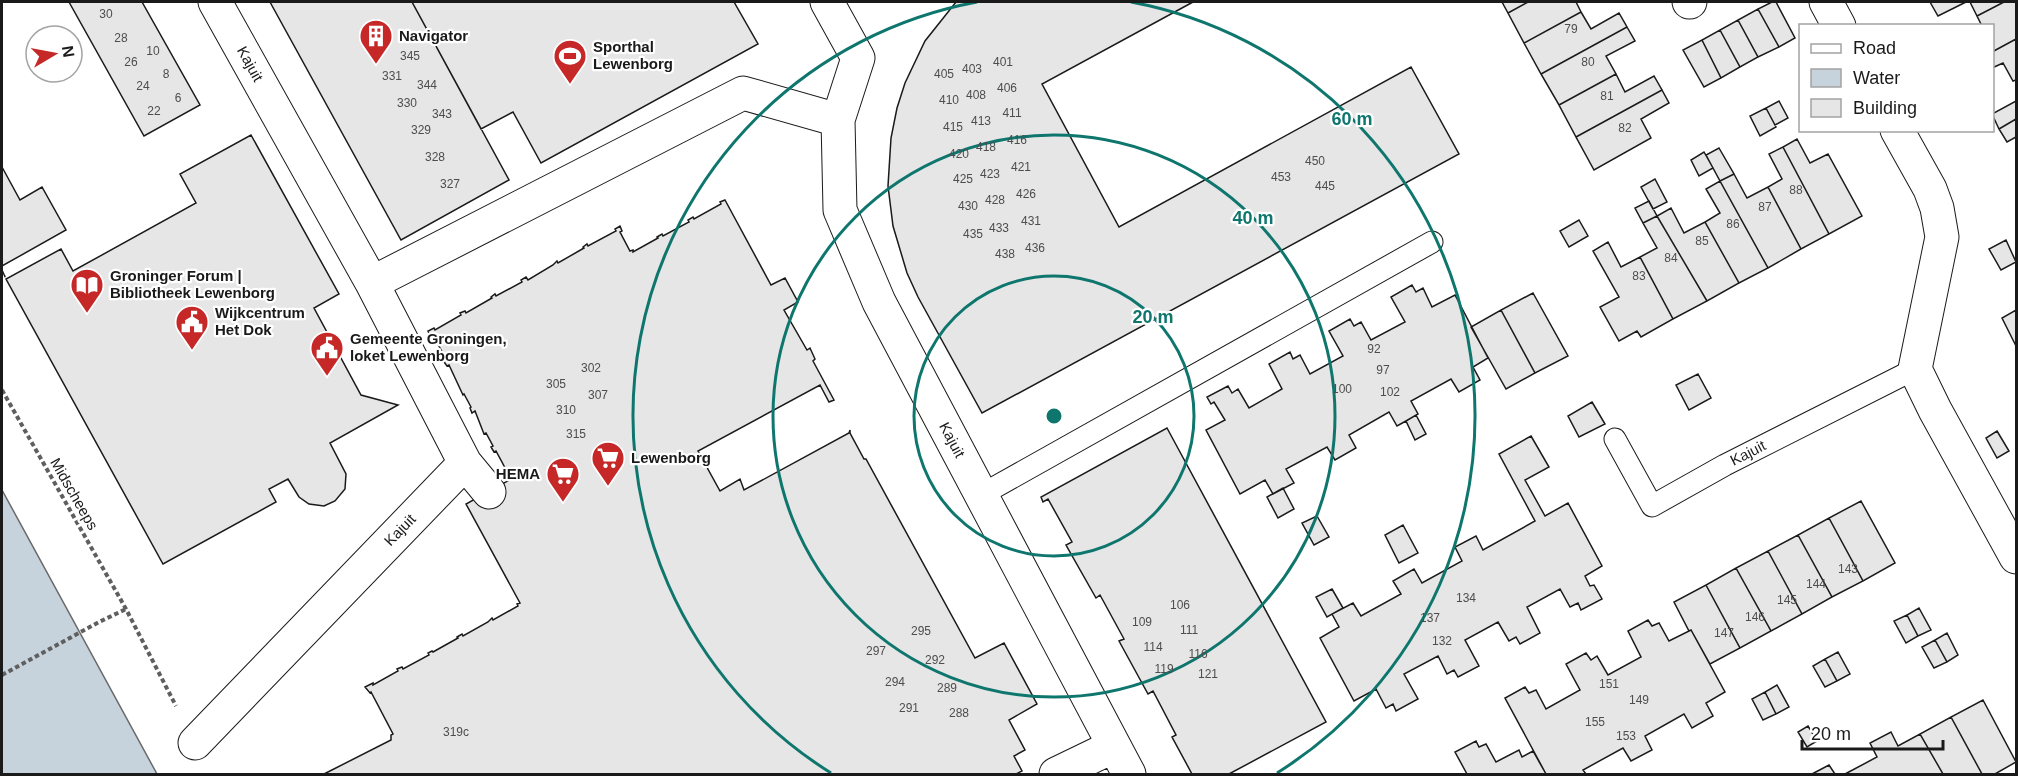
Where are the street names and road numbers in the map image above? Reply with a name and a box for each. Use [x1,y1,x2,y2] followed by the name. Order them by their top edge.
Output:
[234,43,267,85] street label: Kajuit
[936,419,969,461] street label: Kajuit
[1727,436,1769,469] street label: Kajuit
[47,455,102,533] street label: Midscheeps
[380,510,419,549] street label: Kajuit

